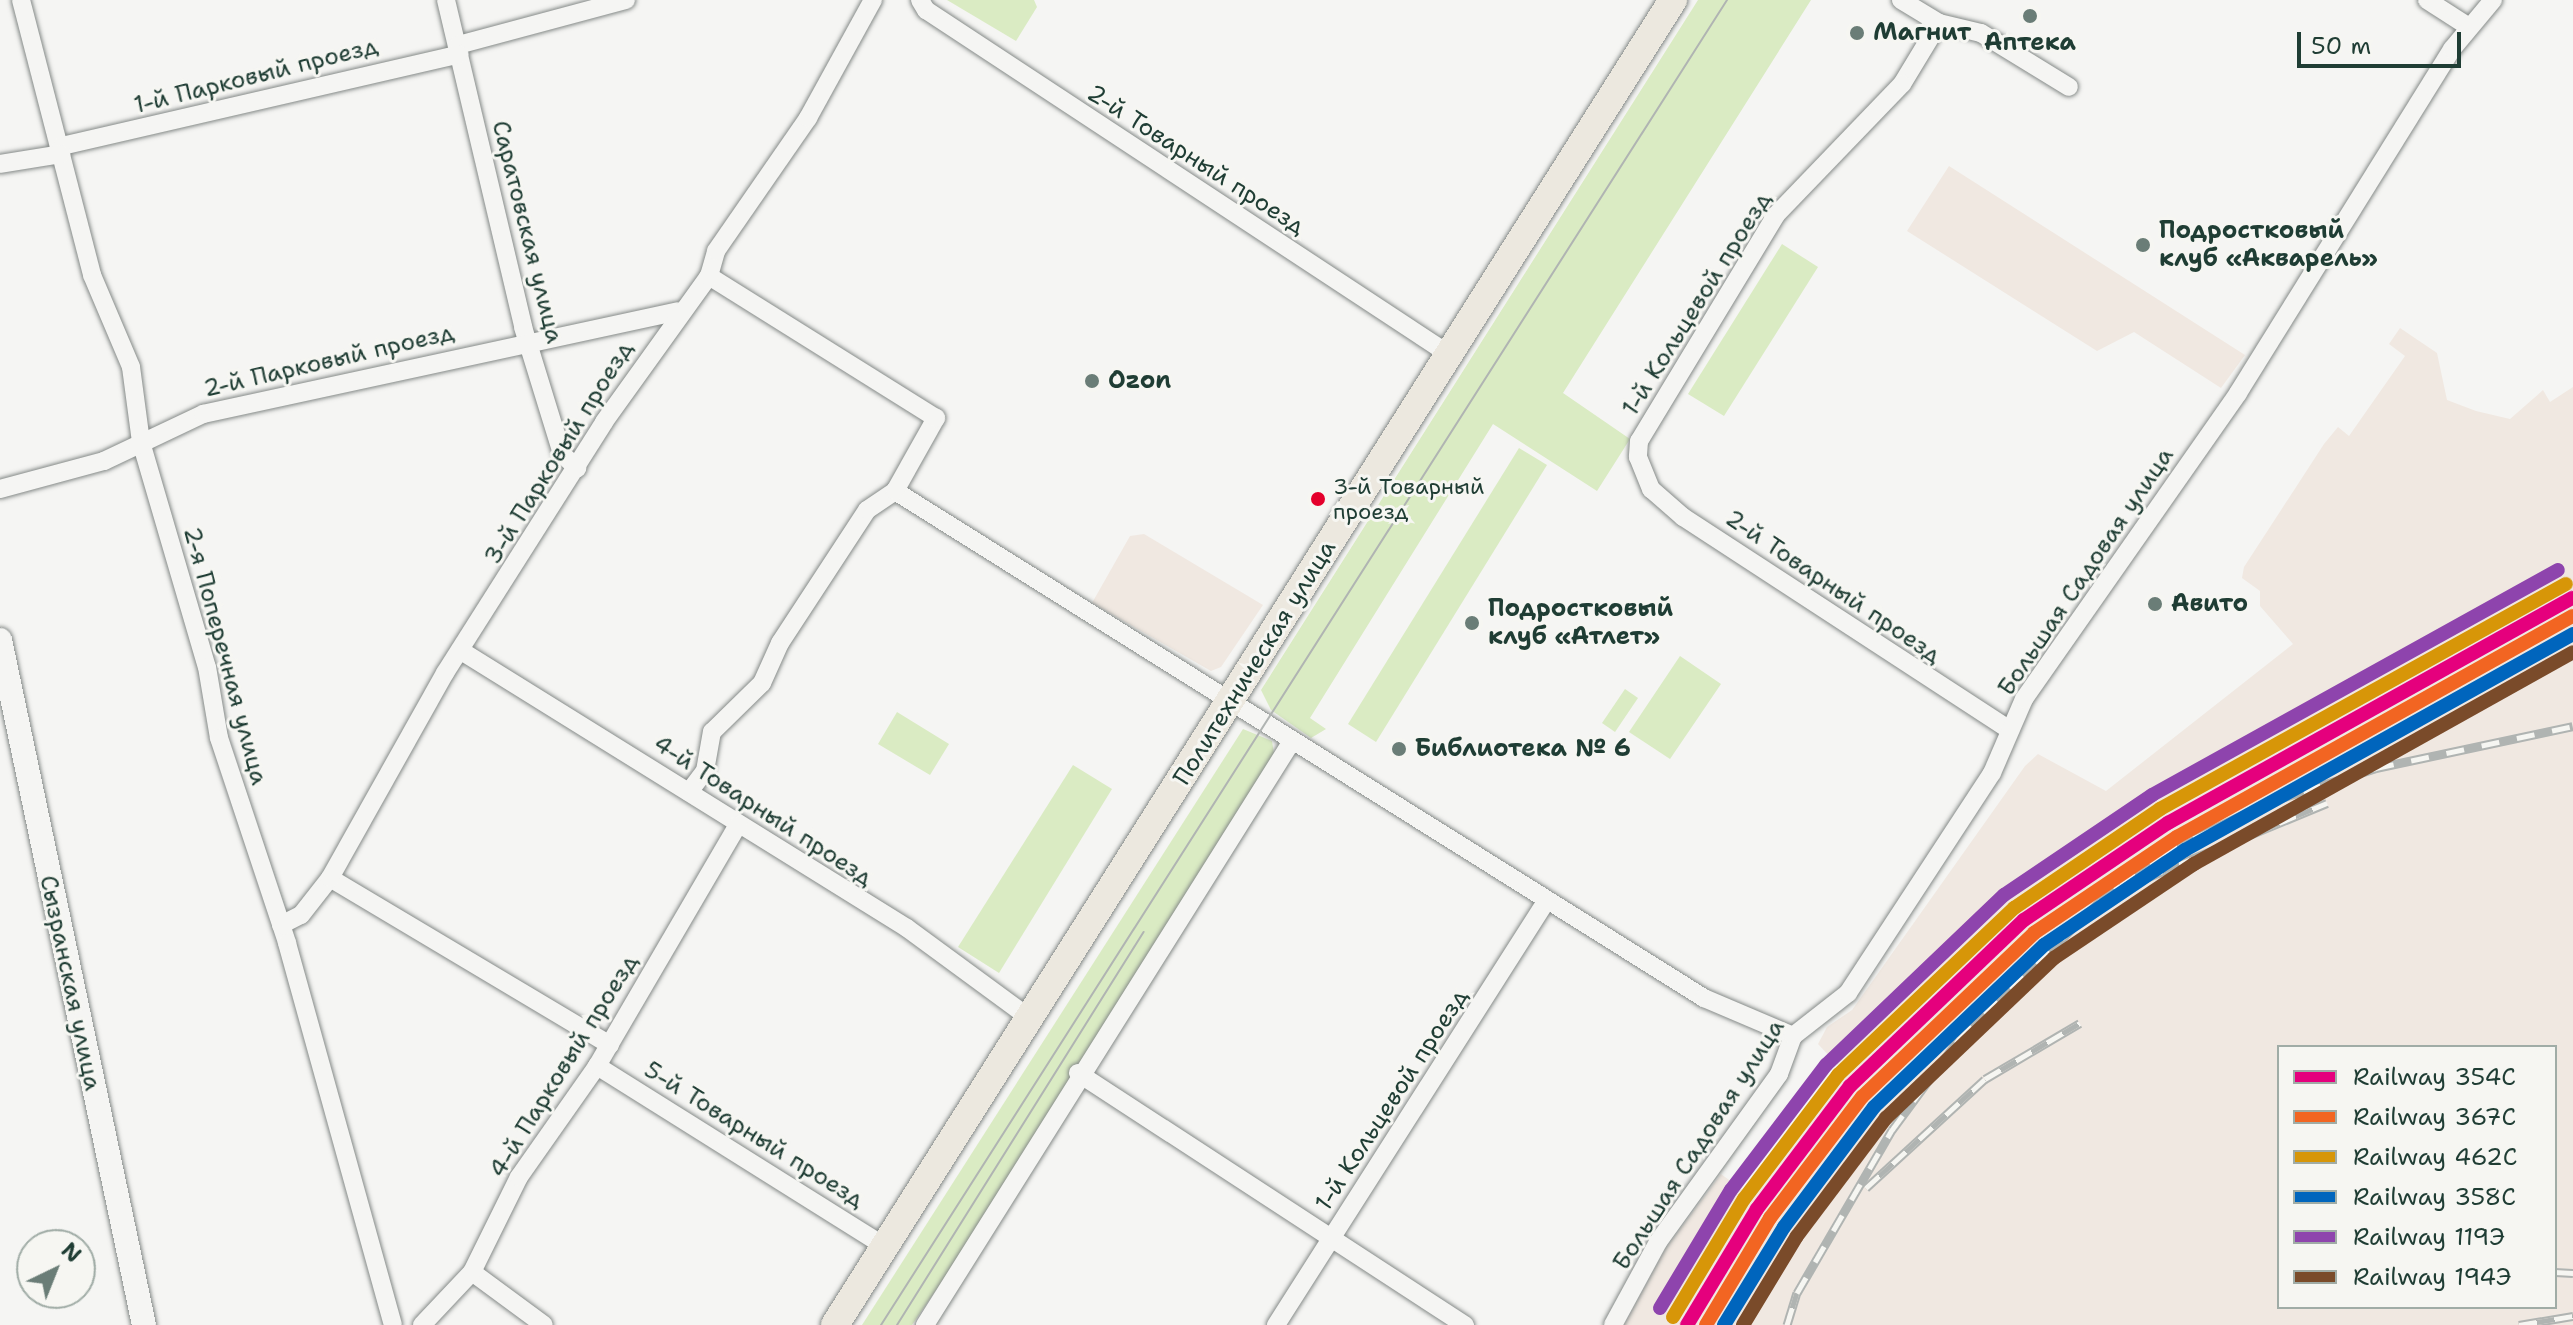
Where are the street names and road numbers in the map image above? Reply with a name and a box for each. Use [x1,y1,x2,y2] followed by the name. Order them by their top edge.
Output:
[131,32,381,120] street label: 1-й Парковый проезд
[1082,79,1310,241] street label: 2-й Товарный проезд
[485,118,569,346] street label: Саратовская улица
[1616,187,1778,421] street label: 1-й Кольцевой проезд
[201,318,457,404] street label: 2-й Парковый проезд
[479,336,639,570] street label: 3-й Парковый проезд
[1992,442,2180,702] street label: Большая Садовая улица
[1720,504,1946,670] street label: 2-й Товарный проезд
[177,524,273,788] street label: 2-я Поперечная улица
[1168,535,1342,791] street label: Политехническая улица
[648,729,878,893] street label: 4-й Товарный проезд
[33,873,107,1093] street label: Сызранская улица
[483,949,645,1183] street label: 4-й Парковый проезд
[1309,984,1475,1216] street label: 1-й Кольцевой проезд
[1607,1014,1791,1276] street label: Большая Садовая улица
[639,1056,869,1214] street label: 5-й Товарный проезд

